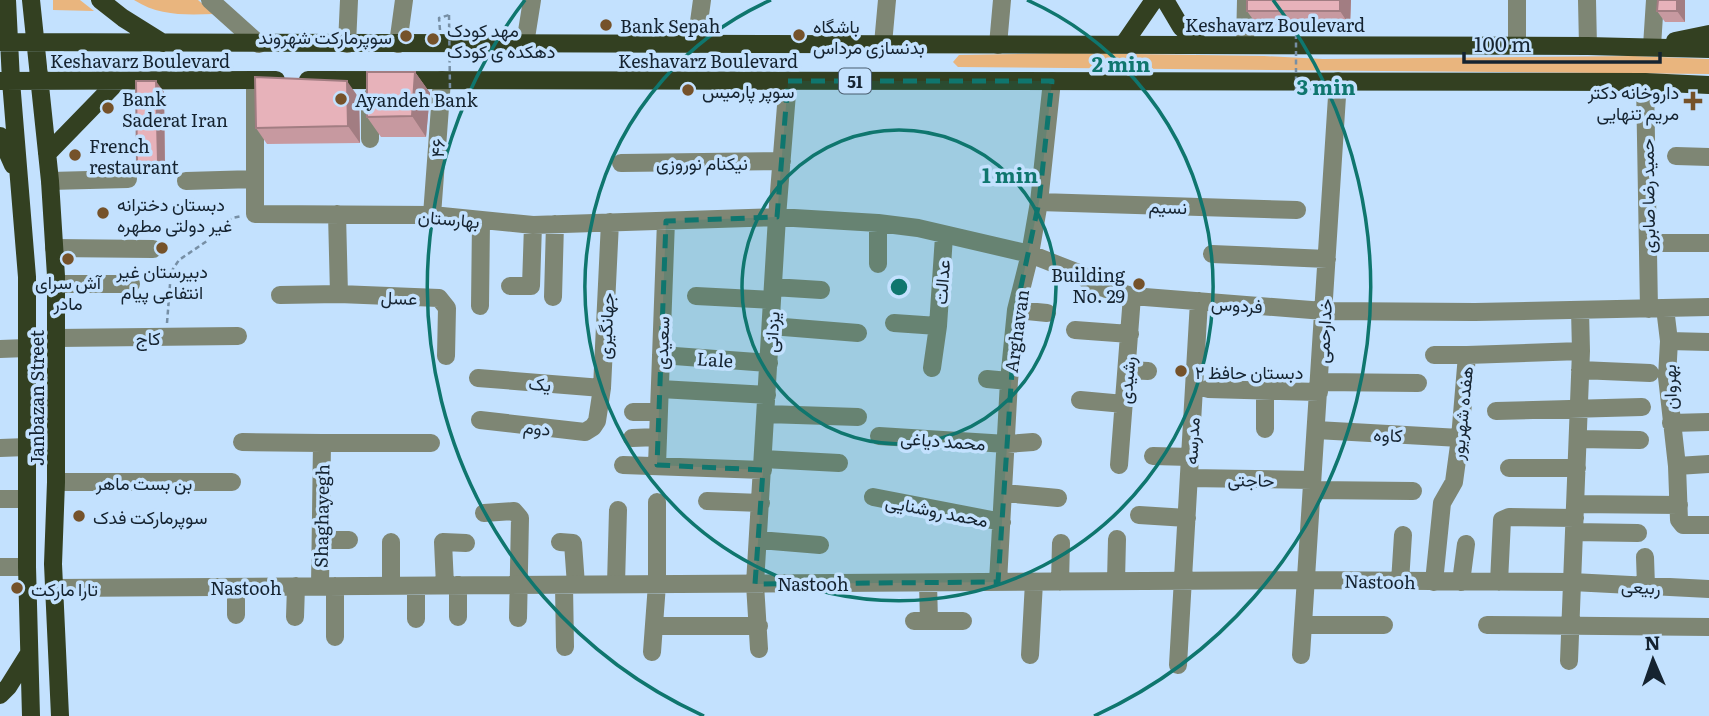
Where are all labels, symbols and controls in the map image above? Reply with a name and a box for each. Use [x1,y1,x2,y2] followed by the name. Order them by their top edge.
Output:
[1185,11,1365,38] street label: Keshavarz Boulevard
[620,12,721,39] place label: Bank Sepah
[813,12,925,60] place label: باشگاه بدنسازی مرداس
[447,16,555,64] place label: مهد کودک دهکده ی کودک
[598,17,614,33] marker: Bank Sepah
[1464,21,1660,65] scale bar
[258,23,392,50] place label: سوپرمارکت شهروند
[791,27,807,43] marker: باشگاه بدنسازی مرداس
[1474,27,1531,58] text: 100 m
[398,28,414,44] marker: سوپرمارکت شهروند
[425,31,441,47] marker: مهد کودک دهکده ی کودک
[50,47,230,74] street label: Keshavarz Boulevard
[618,47,798,74] street label: Keshavarz Boulevard
[1092,47,1151,78] text: 2 min
[839,68,871,94] road number: 51
[1296,70,1356,101] text: 3 min
[702,77,794,104] place label: سوپر پارمیس
[1587,78,1679,126] place label: داروخانه دکتر مریم تنهایی
[680,82,696,98] marker: سوپر پارمیس
[122,85,228,133] place label: Bank Saderat Iran
[355,86,479,113] place label: Ayandeh Bank
[333,91,349,107] marker: Ayandeh Bank
[1685,93,1701,109] marker: داروخانه دکتر مریم تنهایی
[100,100,116,116] marker: Bank Saderat Iran
[89,132,180,180] place label: French restaurant
[423,137,451,158] street label: ۴۶
[1632,138,1662,254] street label: حمید رضا صابری
[67,147,83,163] marker: French restaurant
[656,149,748,176] street label: نیکنام نوروزی
[982,158,1038,189] text: 1 min
[117,190,232,238] place label: دبستان دخترانه غیر دولتی مطهره
[1148,192,1188,220] street label: نسیم
[417,202,481,234] street label: بهارستان
[95,205,111,221] marker: دبستان دخترانه غیر دولتی مطهره
[154,240,170,256] marker: دبیرستان غیر انتفاعی پیام
[60,251,76,267] marker: آش سرای مادر
[115,257,208,305] place label: دبیرستان غیر انتفاعی پیام
[926,259,956,305] street label: عدالت
[1051,261,1126,309] place label: Building No. 29
[35,268,103,316] place label: آش سرای مادر
[887,275,911,299] centre of rings
[1131,276,1147,292] marker: Building No. 29
[380,283,418,311] street label: عسل
[997,287,1035,374] street label: Arghavan
[1210,289,1264,319] street label: فردوس
[590,292,620,360] street label: جهانگیری
[1308,298,1338,364] street label: خدارحمی
[756,311,786,353] street label: یزدانی
[647,316,675,370] street label: سعیدی
[136,324,160,351] street label: کاج
[23,329,50,466] street label: Janbazan Street
[696,344,734,374] street label: Lale
[1110,355,1142,405] street label: رشیدی
[1195,358,1303,385] place label: دبستان حافظ ۲
[1173,363,1189,379] marker: دبستان حافظ ۲
[1655,364,1683,410] street label: بهروان
[1443,365,1479,462] street label: هفده شهریور
[528,369,552,397] street label: یک
[522,412,552,442] street label: دوم
[1176,417,1206,465] street label: مدرسه
[1373,420,1403,448] street label: کاوه
[899,424,987,456] street label: محمد دیاغی
[307,464,335,568] street label: Shaghayegh
[1227,465,1275,493] street label: حاجتی
[95,469,192,496] street label: بن بست ماهر
[883,487,991,533] street label: محمد روشنایی
[93,503,207,530] place label: سوپرمارکت فدک
[71,508,87,524] marker: سوپرمارکت فدک
[1344,567,1416,595] street label: Nastooh
[777,570,849,597] street label: Nastooh
[1621,571,1661,601] street label: ربیعی
[210,574,282,601] street label: Nastooh
[31,575,98,602] place label: تارا مارکت
[9,580,25,596] marker: تارا مارکت
[1618,625,1688,695] north arrow
[1644,628,1661,656] text: N

